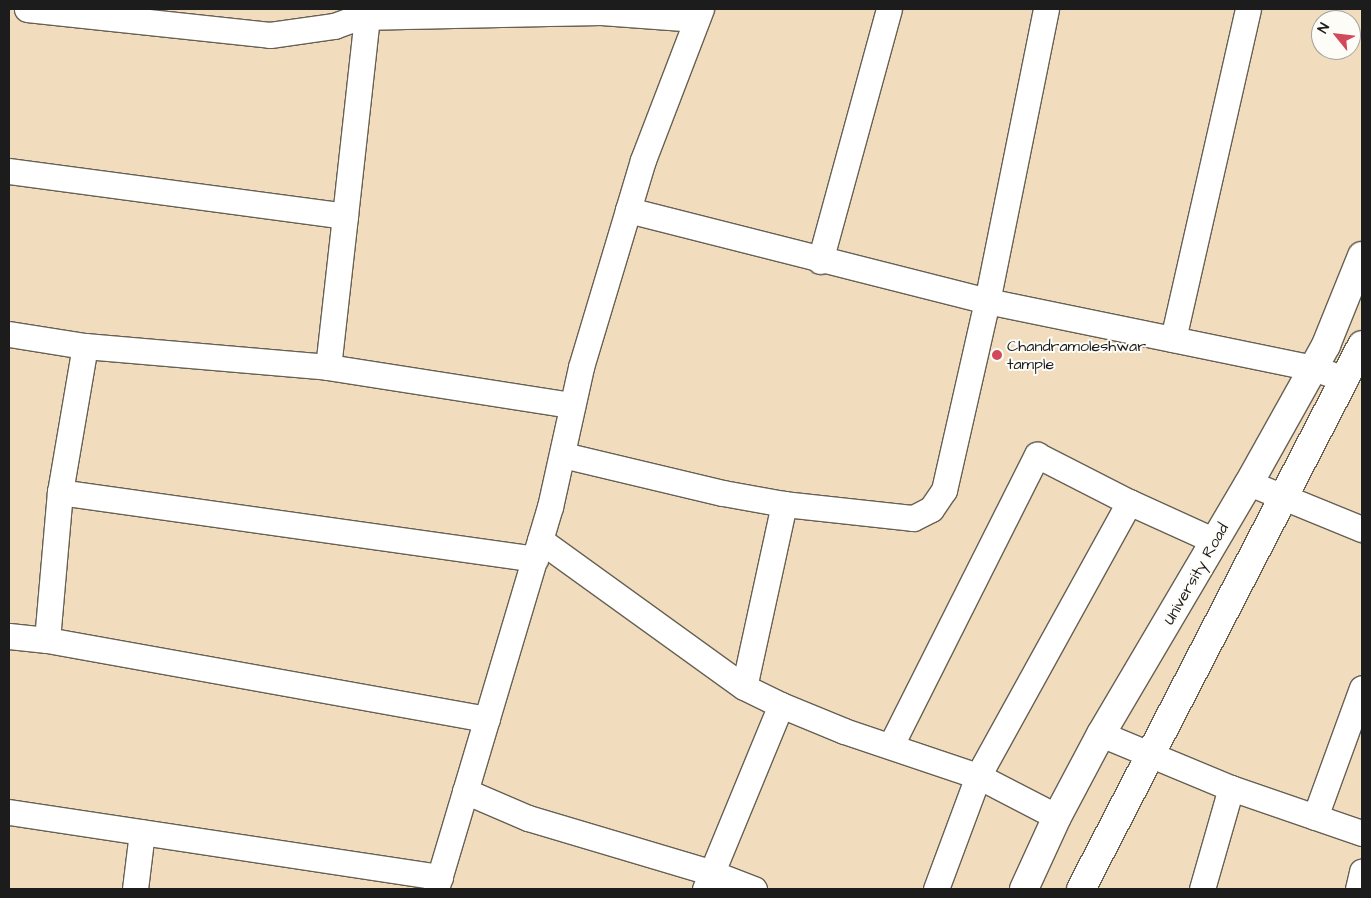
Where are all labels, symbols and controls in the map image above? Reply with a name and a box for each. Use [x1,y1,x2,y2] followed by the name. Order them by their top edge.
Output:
[1311,10,1361,60] north arrow
[1313,20,1335,37] text: N
[1007,336,1146,374] place label: Chandramoleshwar tample
[991,349,1003,361] marker: Chandramoleshwar tample
[1159,520,1233,628] street label: University Road

